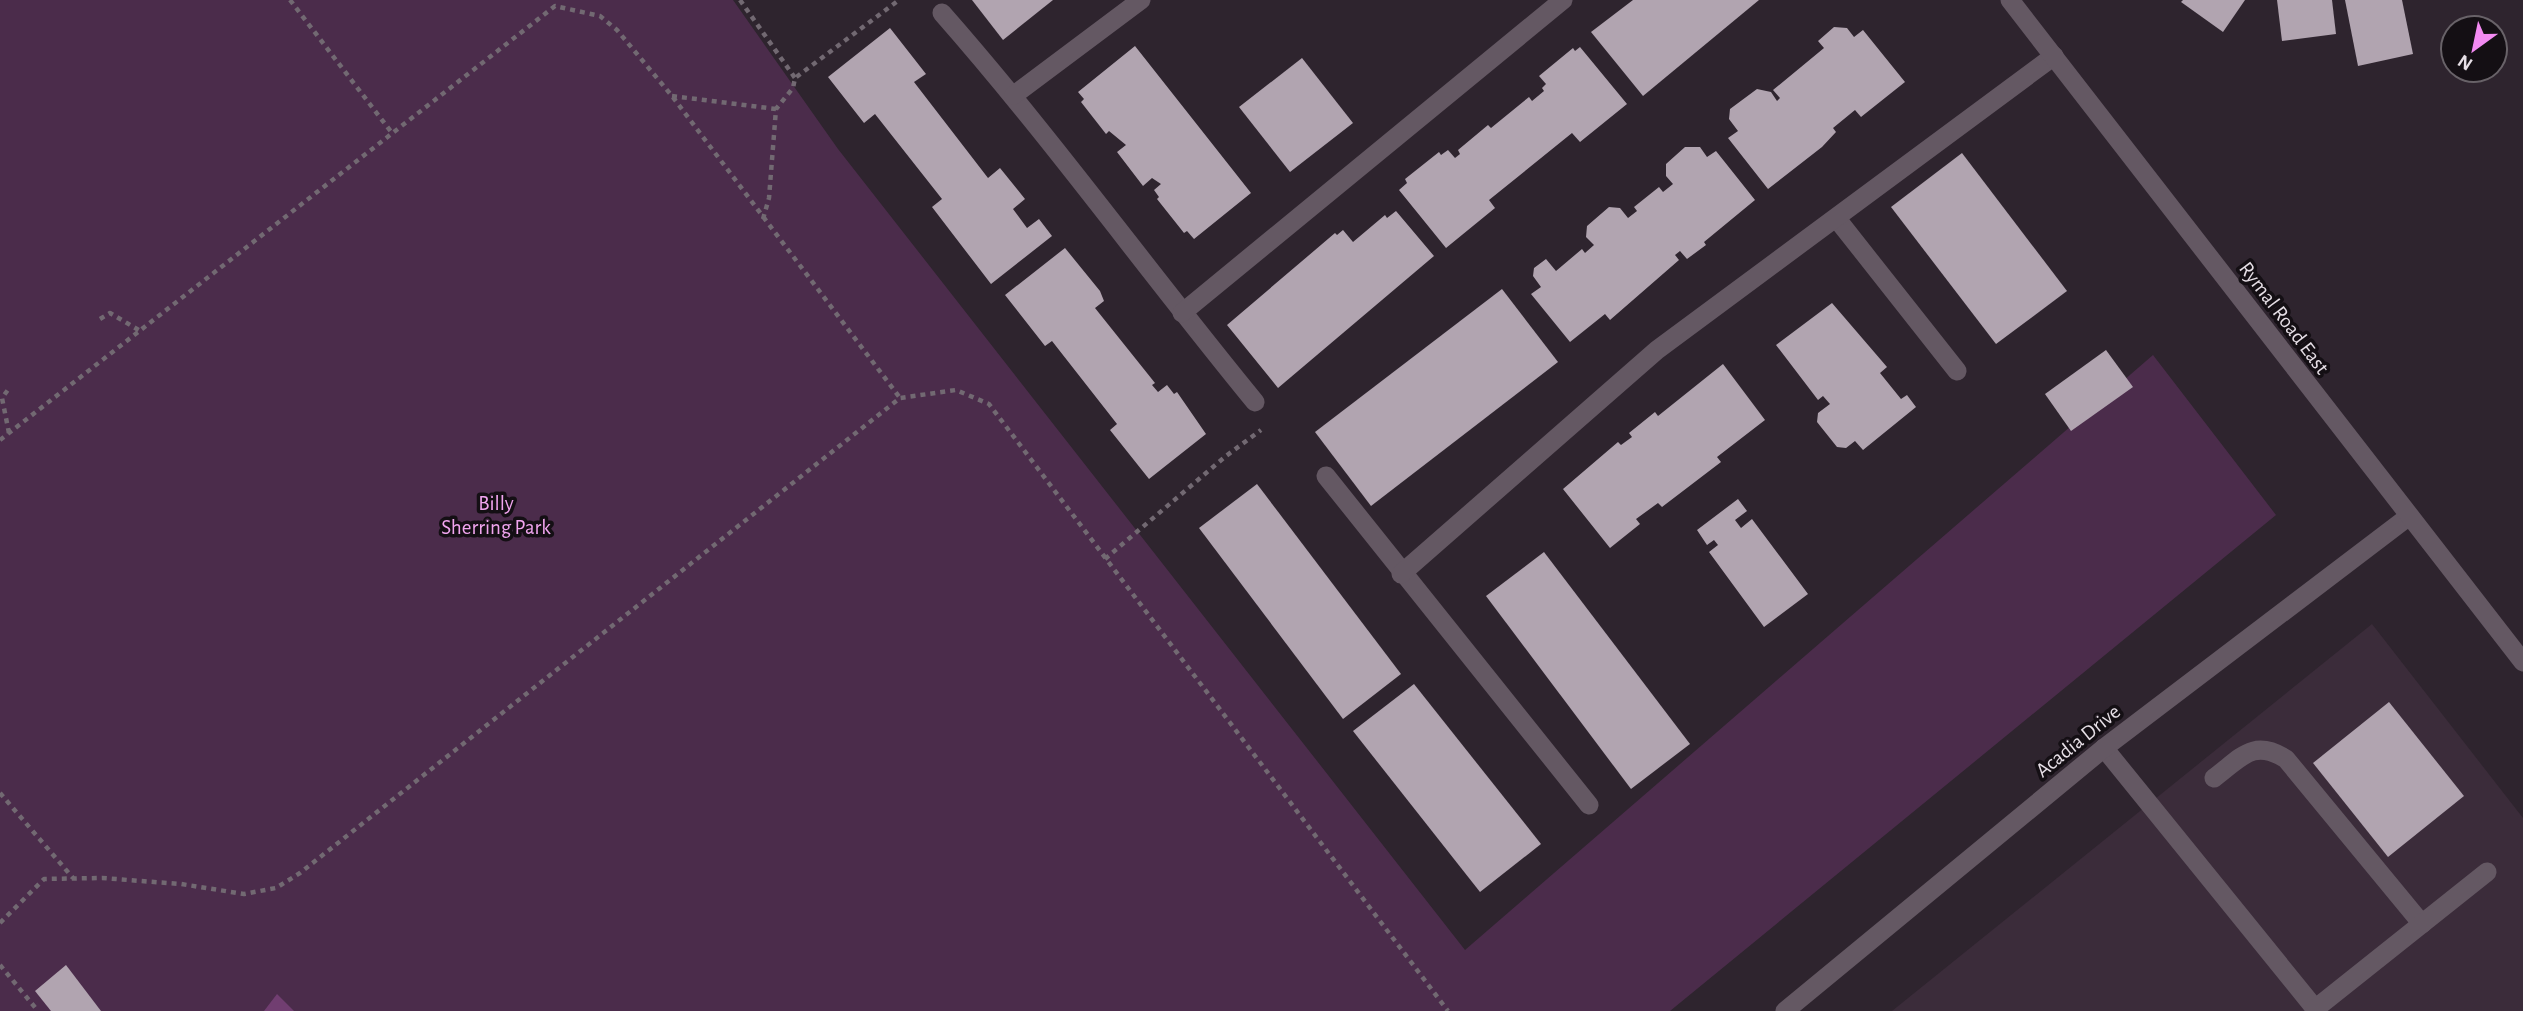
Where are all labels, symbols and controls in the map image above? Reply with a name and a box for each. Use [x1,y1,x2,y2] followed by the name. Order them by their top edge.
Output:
[2439,14,2509,84] north arrow
[2455,50,2476,74] text: N
[2235,258,2333,378] street label: Rymal Road East
[441,493,551,538] park label: Billy Sherring Park
[2032,701,2124,781] street label: Acadia Drive

